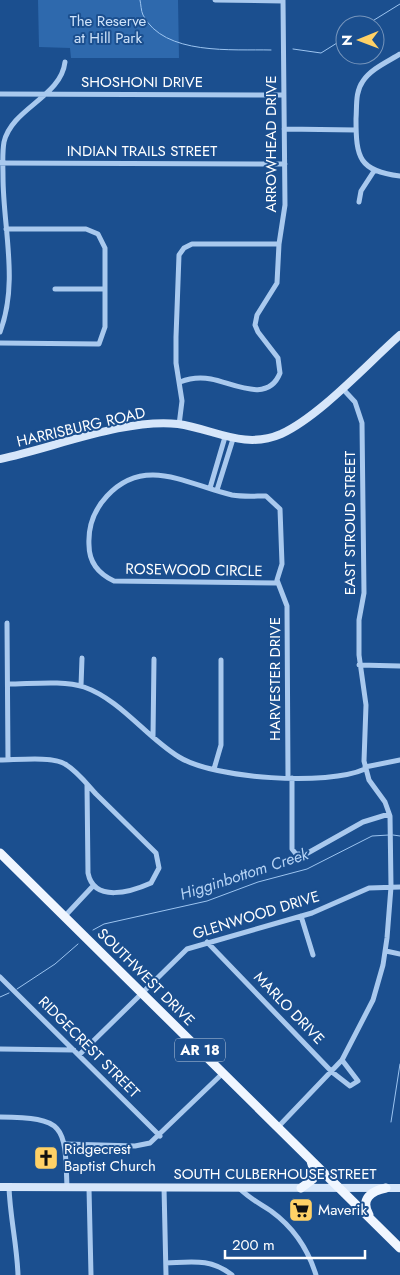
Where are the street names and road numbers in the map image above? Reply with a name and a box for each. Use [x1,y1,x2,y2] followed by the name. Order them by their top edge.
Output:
[81,71,203,93] street label: SHOSHONI DRIVE
[260,76,282,212] street label: ARROWHEAD DRIVE
[67,140,217,162] street label: INDIAN TRAILS STREET
[14,401,148,453] street label: HARRISBURG ROAD
[339,451,361,595] street label: EAST STROUD STREET
[125,558,263,582] street label: ROSEWOOD CIRCLE
[264,617,286,741] street label: HARVESTER DRIVE
[190,885,322,945] street label: GLENWOOD DRIVE
[92,923,200,1031] street label: SOUTHWEST DRIVE
[249,967,329,1049] street label: MARLO DRIVE
[33,991,145,1103] street label: RIDGECREST STREET
[175,1038,225,1062] road number: AR 18
[173,1163,377,1185] street label: SOUTH CULBERHOUSE STREET

